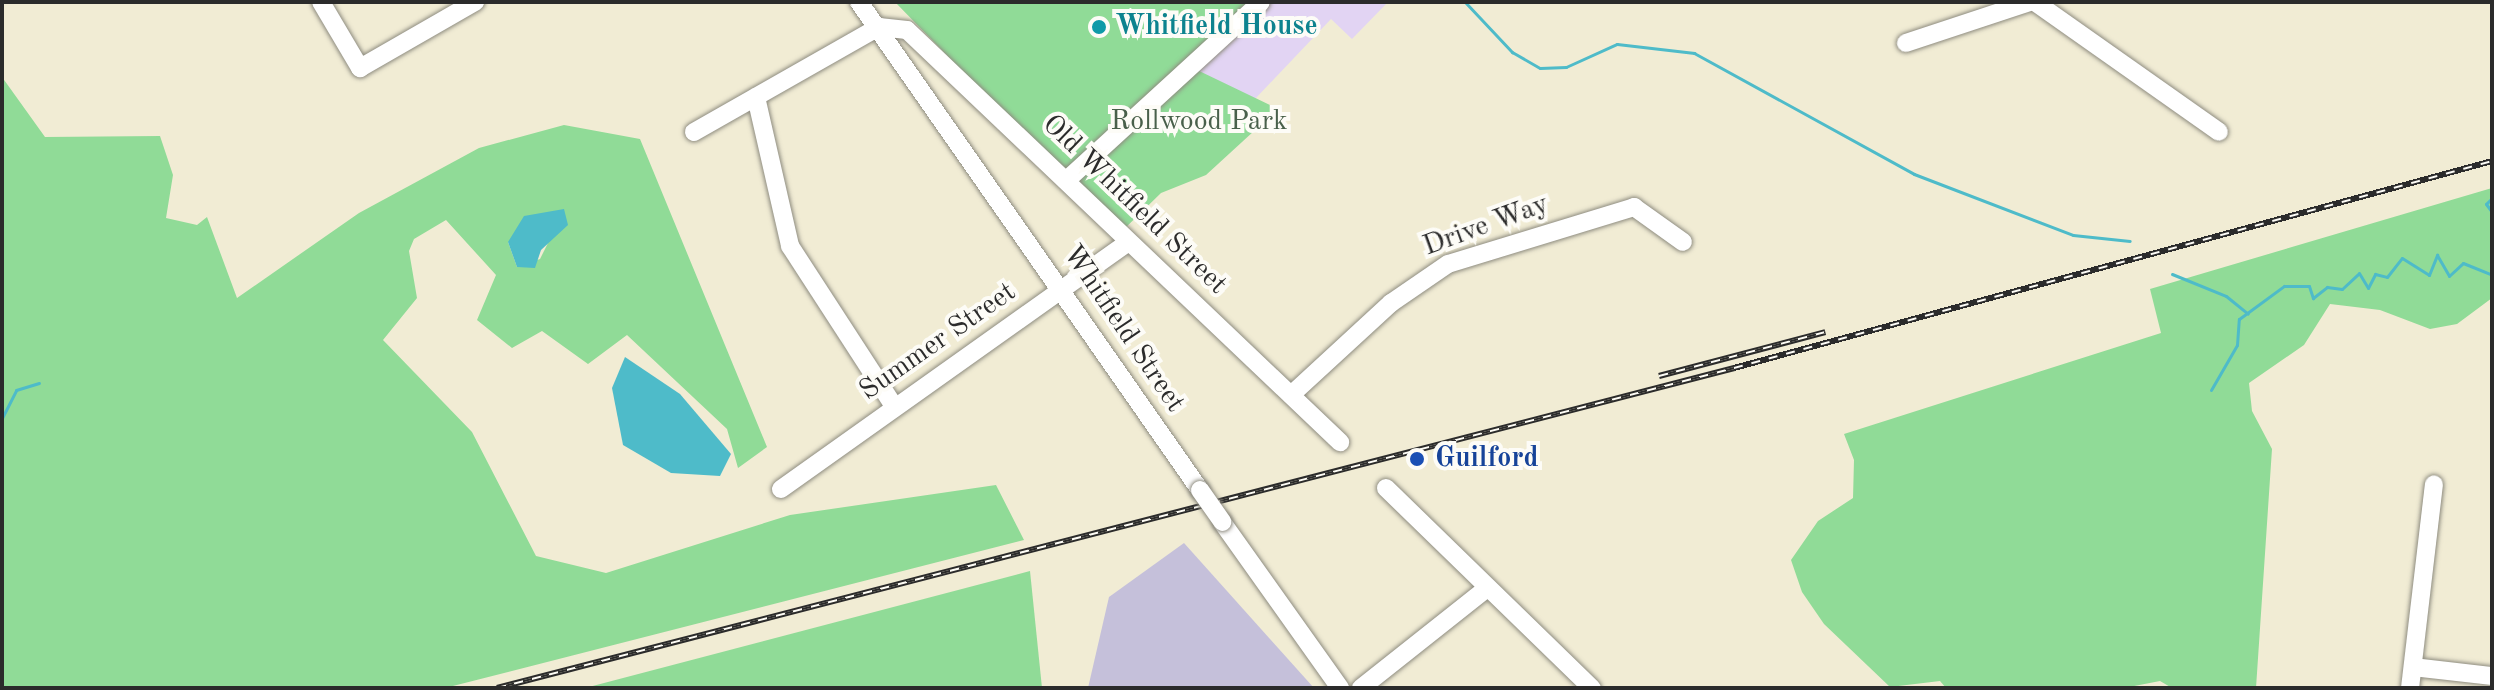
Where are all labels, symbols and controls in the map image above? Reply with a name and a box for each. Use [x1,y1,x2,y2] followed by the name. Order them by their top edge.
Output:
[1115,10,1318,44] place label: Whitfield House
[1090,18,1108,36] marker: Whitfield House
[1110,105,1288,139] park label: Rollwood Park
[1035,108,1233,302] street label: Old Whitfield Street
[1419,188,1553,264] street label: Drive Way
[1055,239,1191,419] street label: Whitfield Street
[853,276,1023,408] street label: Summer Street
[1435,442,1539,476] place label: Guilford
[1406,448,1428,470] marker: Guilford

